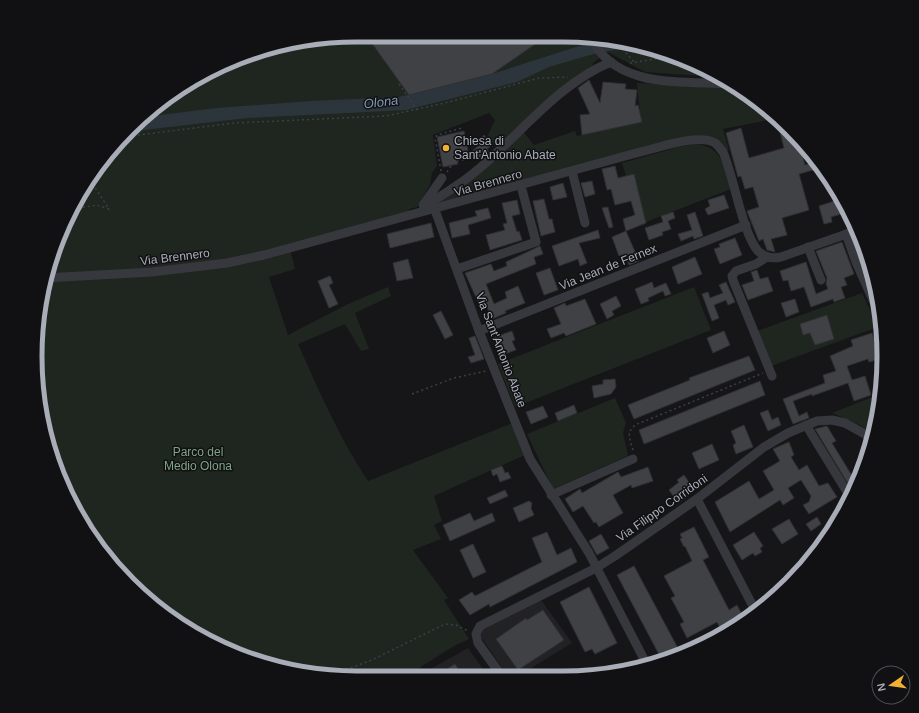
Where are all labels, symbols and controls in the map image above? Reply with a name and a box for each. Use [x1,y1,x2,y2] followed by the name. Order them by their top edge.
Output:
[363,92,399,112] water label: Olona
[454,134,556,162] place label: Chiesa di Sant'Antonio Abate
[441,143,451,153] marker: Chiesa di Sant'Antonio Abate
[453,167,524,199] street label: Via Brennero
[557,241,659,293] street label: Via Jean de Fernex
[139,246,211,268] street label: Via Brennero
[473,290,530,410] street label: Via Sant'Antonio Abate
[164,445,232,473] park label: Parco del Medio Olona
[614,471,710,545] street label: Via Filippo Corridoni
[871,665,911,705] north arrow
[875,682,888,692] text: N

